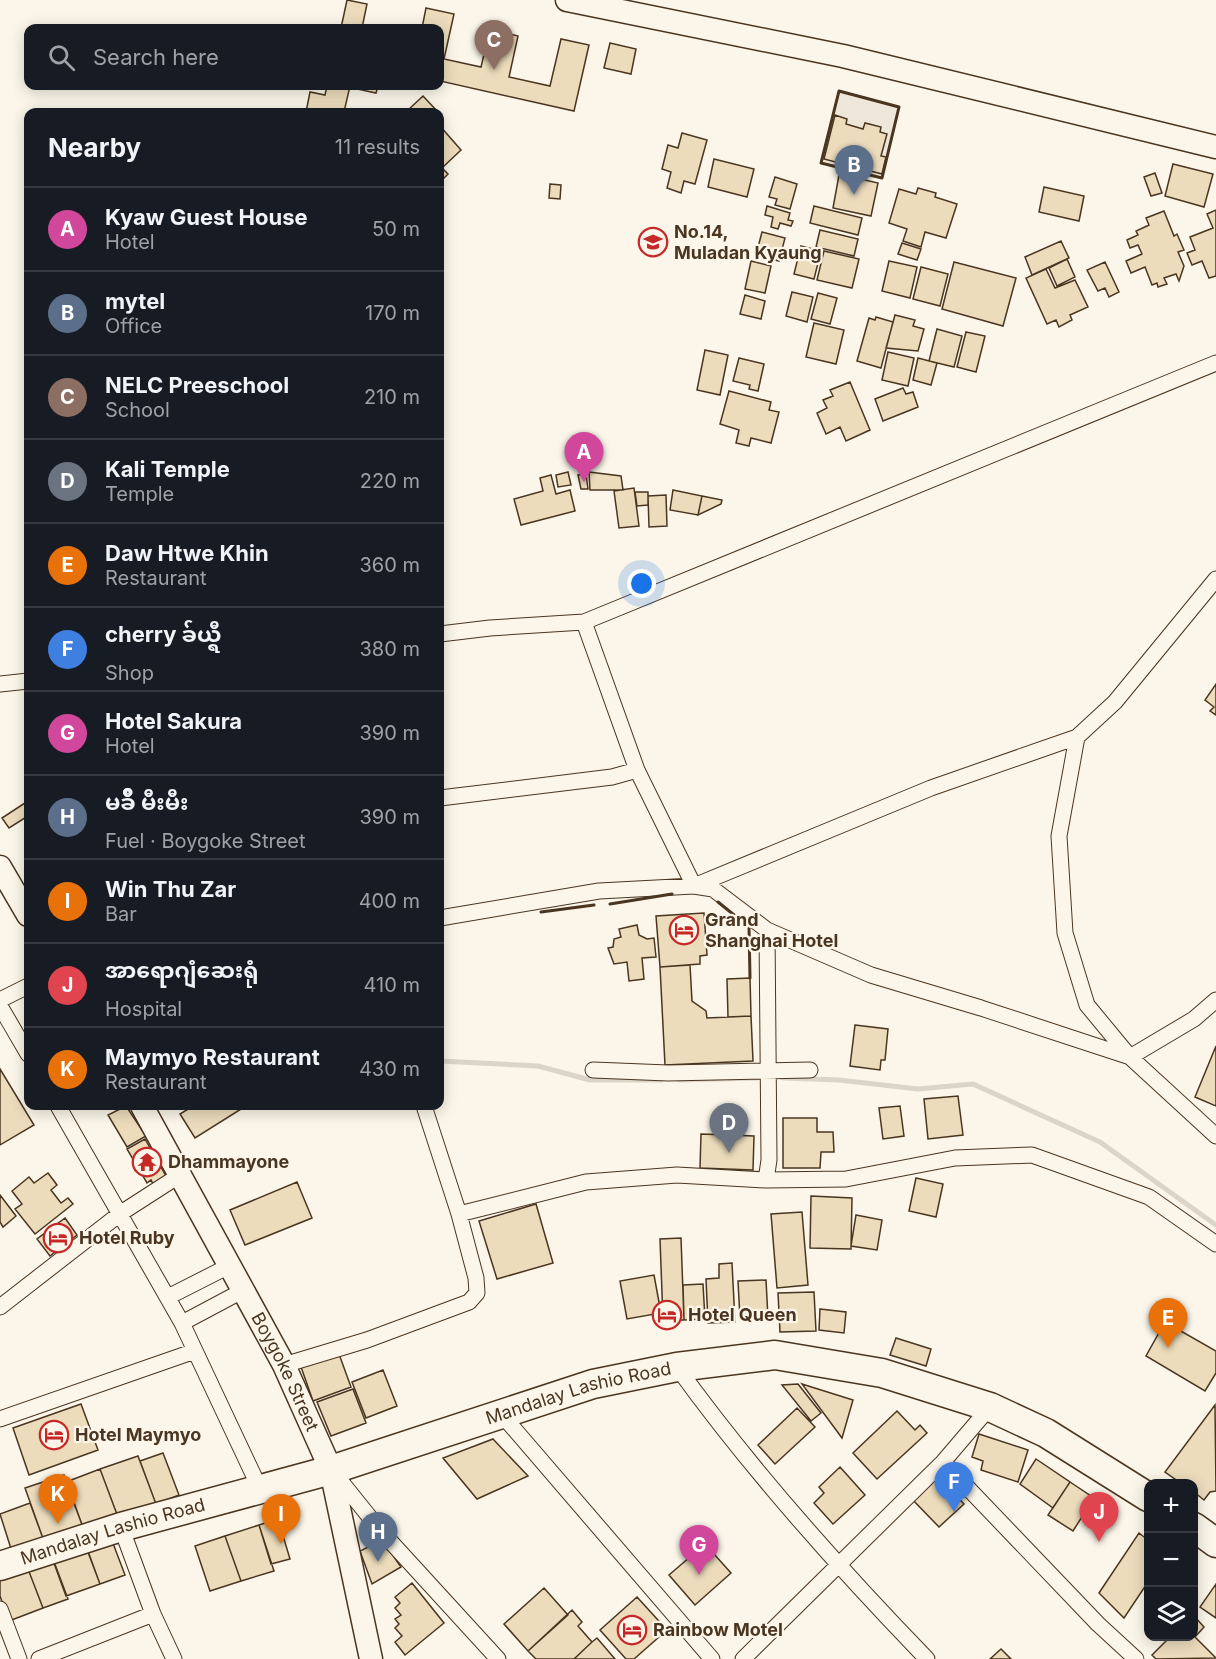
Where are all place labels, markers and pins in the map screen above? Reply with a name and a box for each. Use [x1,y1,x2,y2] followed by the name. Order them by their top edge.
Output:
[474,20,514,70] pin: C
[834,146,874,195] pin: B
[674,221,822,263] place label: No.14, Muladan Kyaung
[637,226,669,258] school or university icon: No.14, Muladan Kyaung
[564,432,604,482] pin: A
[705,909,838,951] place label: Grand Shanghai Hotel
[668,914,700,946] hotel icon: Grand Shanghai Hotel
[710,1104,748,1153] pin: D
[131,1146,163,1178] temple icon: Dhammayone
[168,1151,289,1172] place label: Dhammayone
[42,1222,74,1254] hotel icon: Hotel Ruby
[79,1227,175,1248] place label: Hotel Ruby
[1148,1298,1188,1348] pin: E
[651,1299,683,1331] hotel icon: Hotel Queen
[688,1304,797,1325] place label: Hotel Queen
[38,1419,70,1451] hotel icon: Hotel Maymyo
[75,1424,201,1445] place label: Hotel Maymyo
[934,1462,974,1512] pin: F
[38,1474,78,1524] pin: K
[1080,1492,1118,1542] pin: J
[262,1494,300,1544] pin: I
[358,1512,398,1562] pin: H
[680,1526,718,1575] pin: G
[616,1614,648,1646] hotel icon: Rainbow Motel
[653,1619,783,1640] place label: Rainbow Motel

